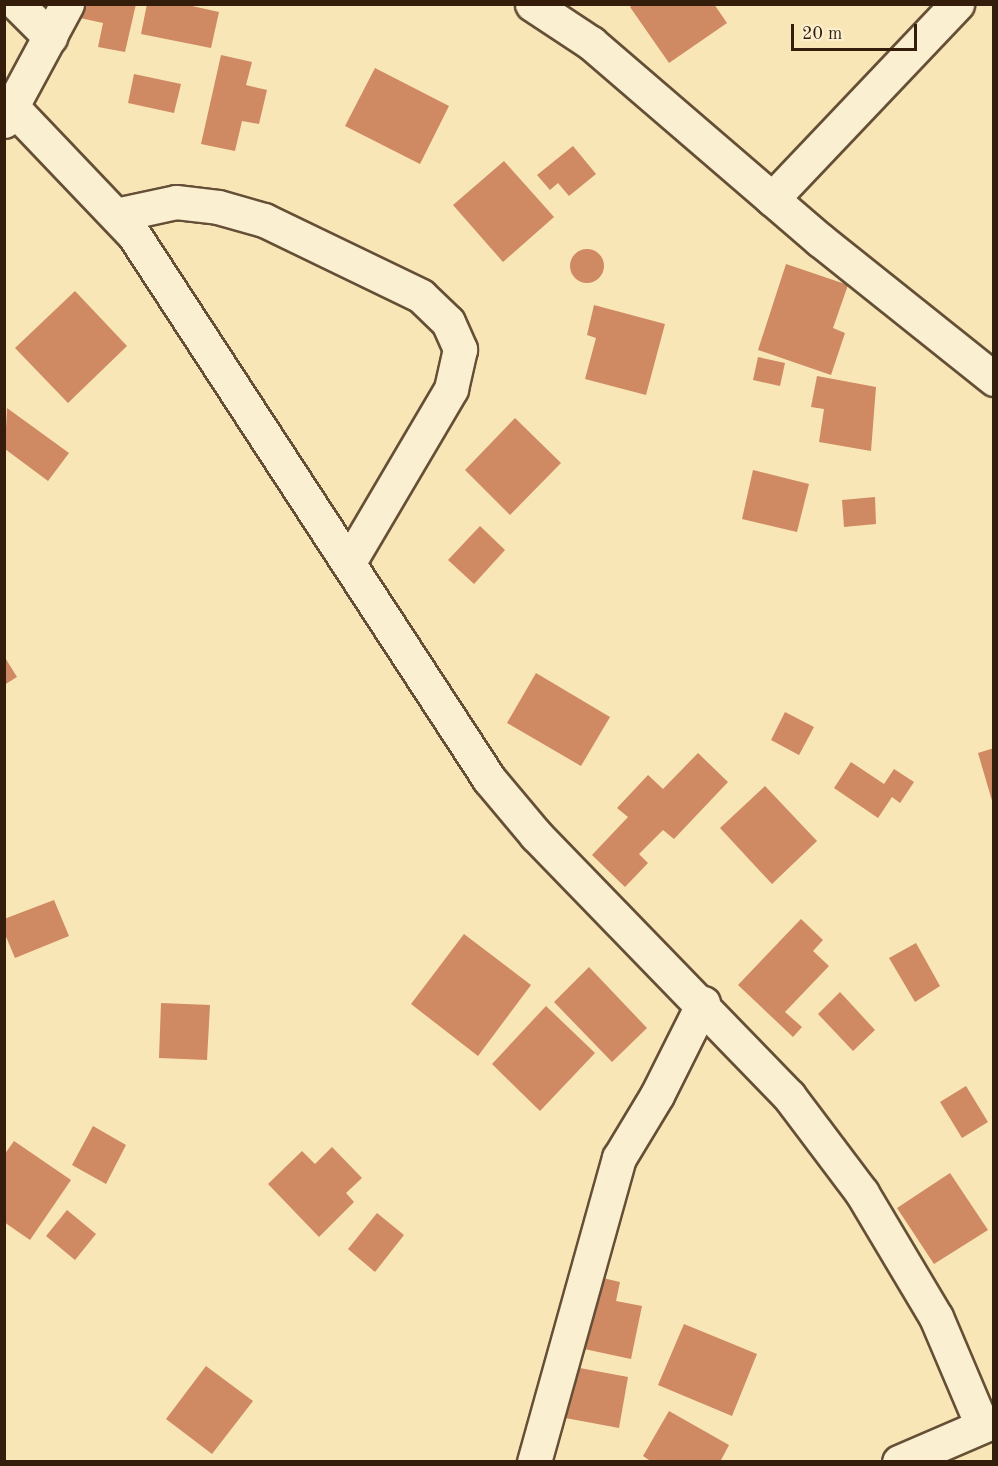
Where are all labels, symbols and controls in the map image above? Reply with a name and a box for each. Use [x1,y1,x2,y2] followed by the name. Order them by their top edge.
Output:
[794,12,920,50] scale bar
[802,25,842,43] text: 20 m

